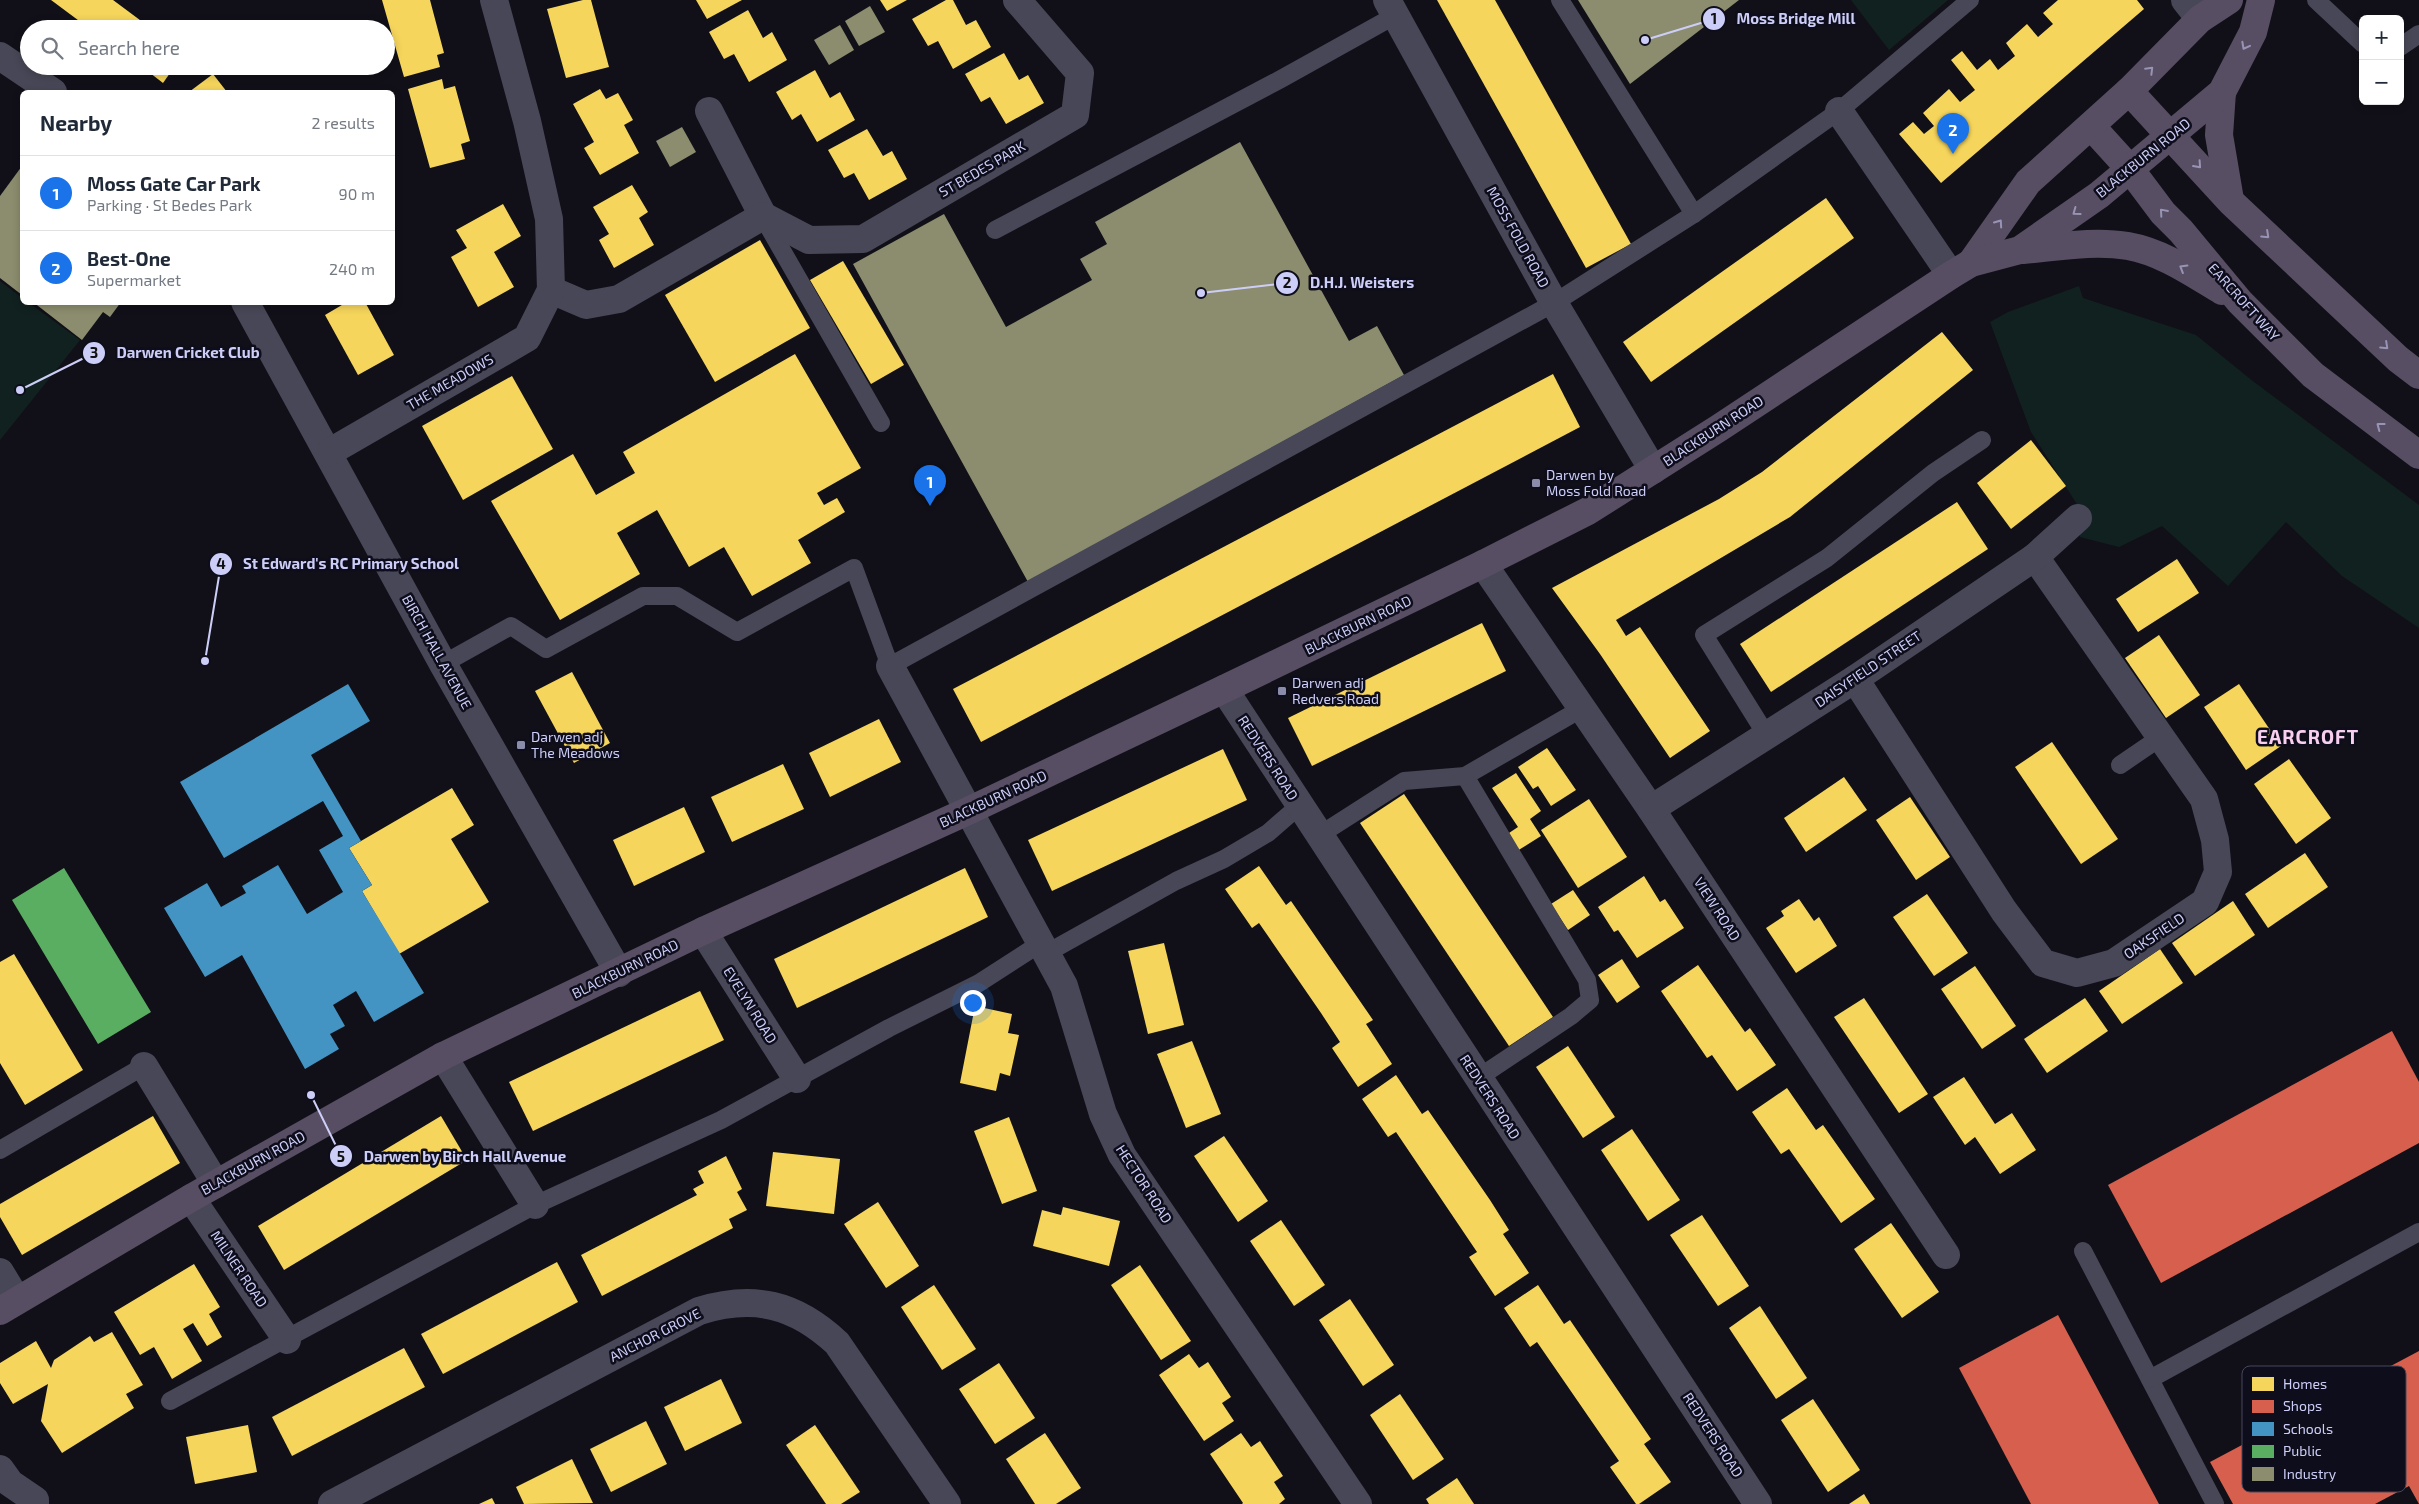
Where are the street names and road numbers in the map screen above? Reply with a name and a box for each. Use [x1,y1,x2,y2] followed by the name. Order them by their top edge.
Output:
[2092,114,2193,201] street label: BLACKBURN ROAD
[936,137,1029,200] street label: ST BEDES PARK
[1484,183,1553,290] street label: MOSS FOLD ROAD
[2205,259,2284,344] street label: EARCROFT WAY
[403,350,496,413] street label: THE MEADOWS
[1659,392,1766,469] street label: BLACKBURN ROAD
[1302,591,1414,658] street label: BLACKBURN ROAD
[399,592,476,712] street label: BIRCH HALL AVENUE
[1811,627,1924,710] street label: DAISYFIELD STREET
[1235,712,1302,803] street label: REDVERS ROAD
[936,766,1049,831] street label: BLACKBURN ROAD
[1691,874,1744,944] street label: VIEW ROAD
[2120,909,2187,962] street label: OAKSFIELD
[569,935,681,1002] street label: BLACKBURN ROAD
[720,963,781,1046] street label: EVELYN ROAD
[1457,1051,1524,1142] street label: REDVERS ROAD
[198,1127,308,1198] street label: BLACKBURN ROAD
[1113,1141,1176,1226] street label: HECTOR ROAD
[208,1227,271,1310] street label: MILNER ROAD
[606,1304,703,1365] street label: ANCHOR GROVE
[1680,1389,1747,1480] street label: REDVERS ROAD

